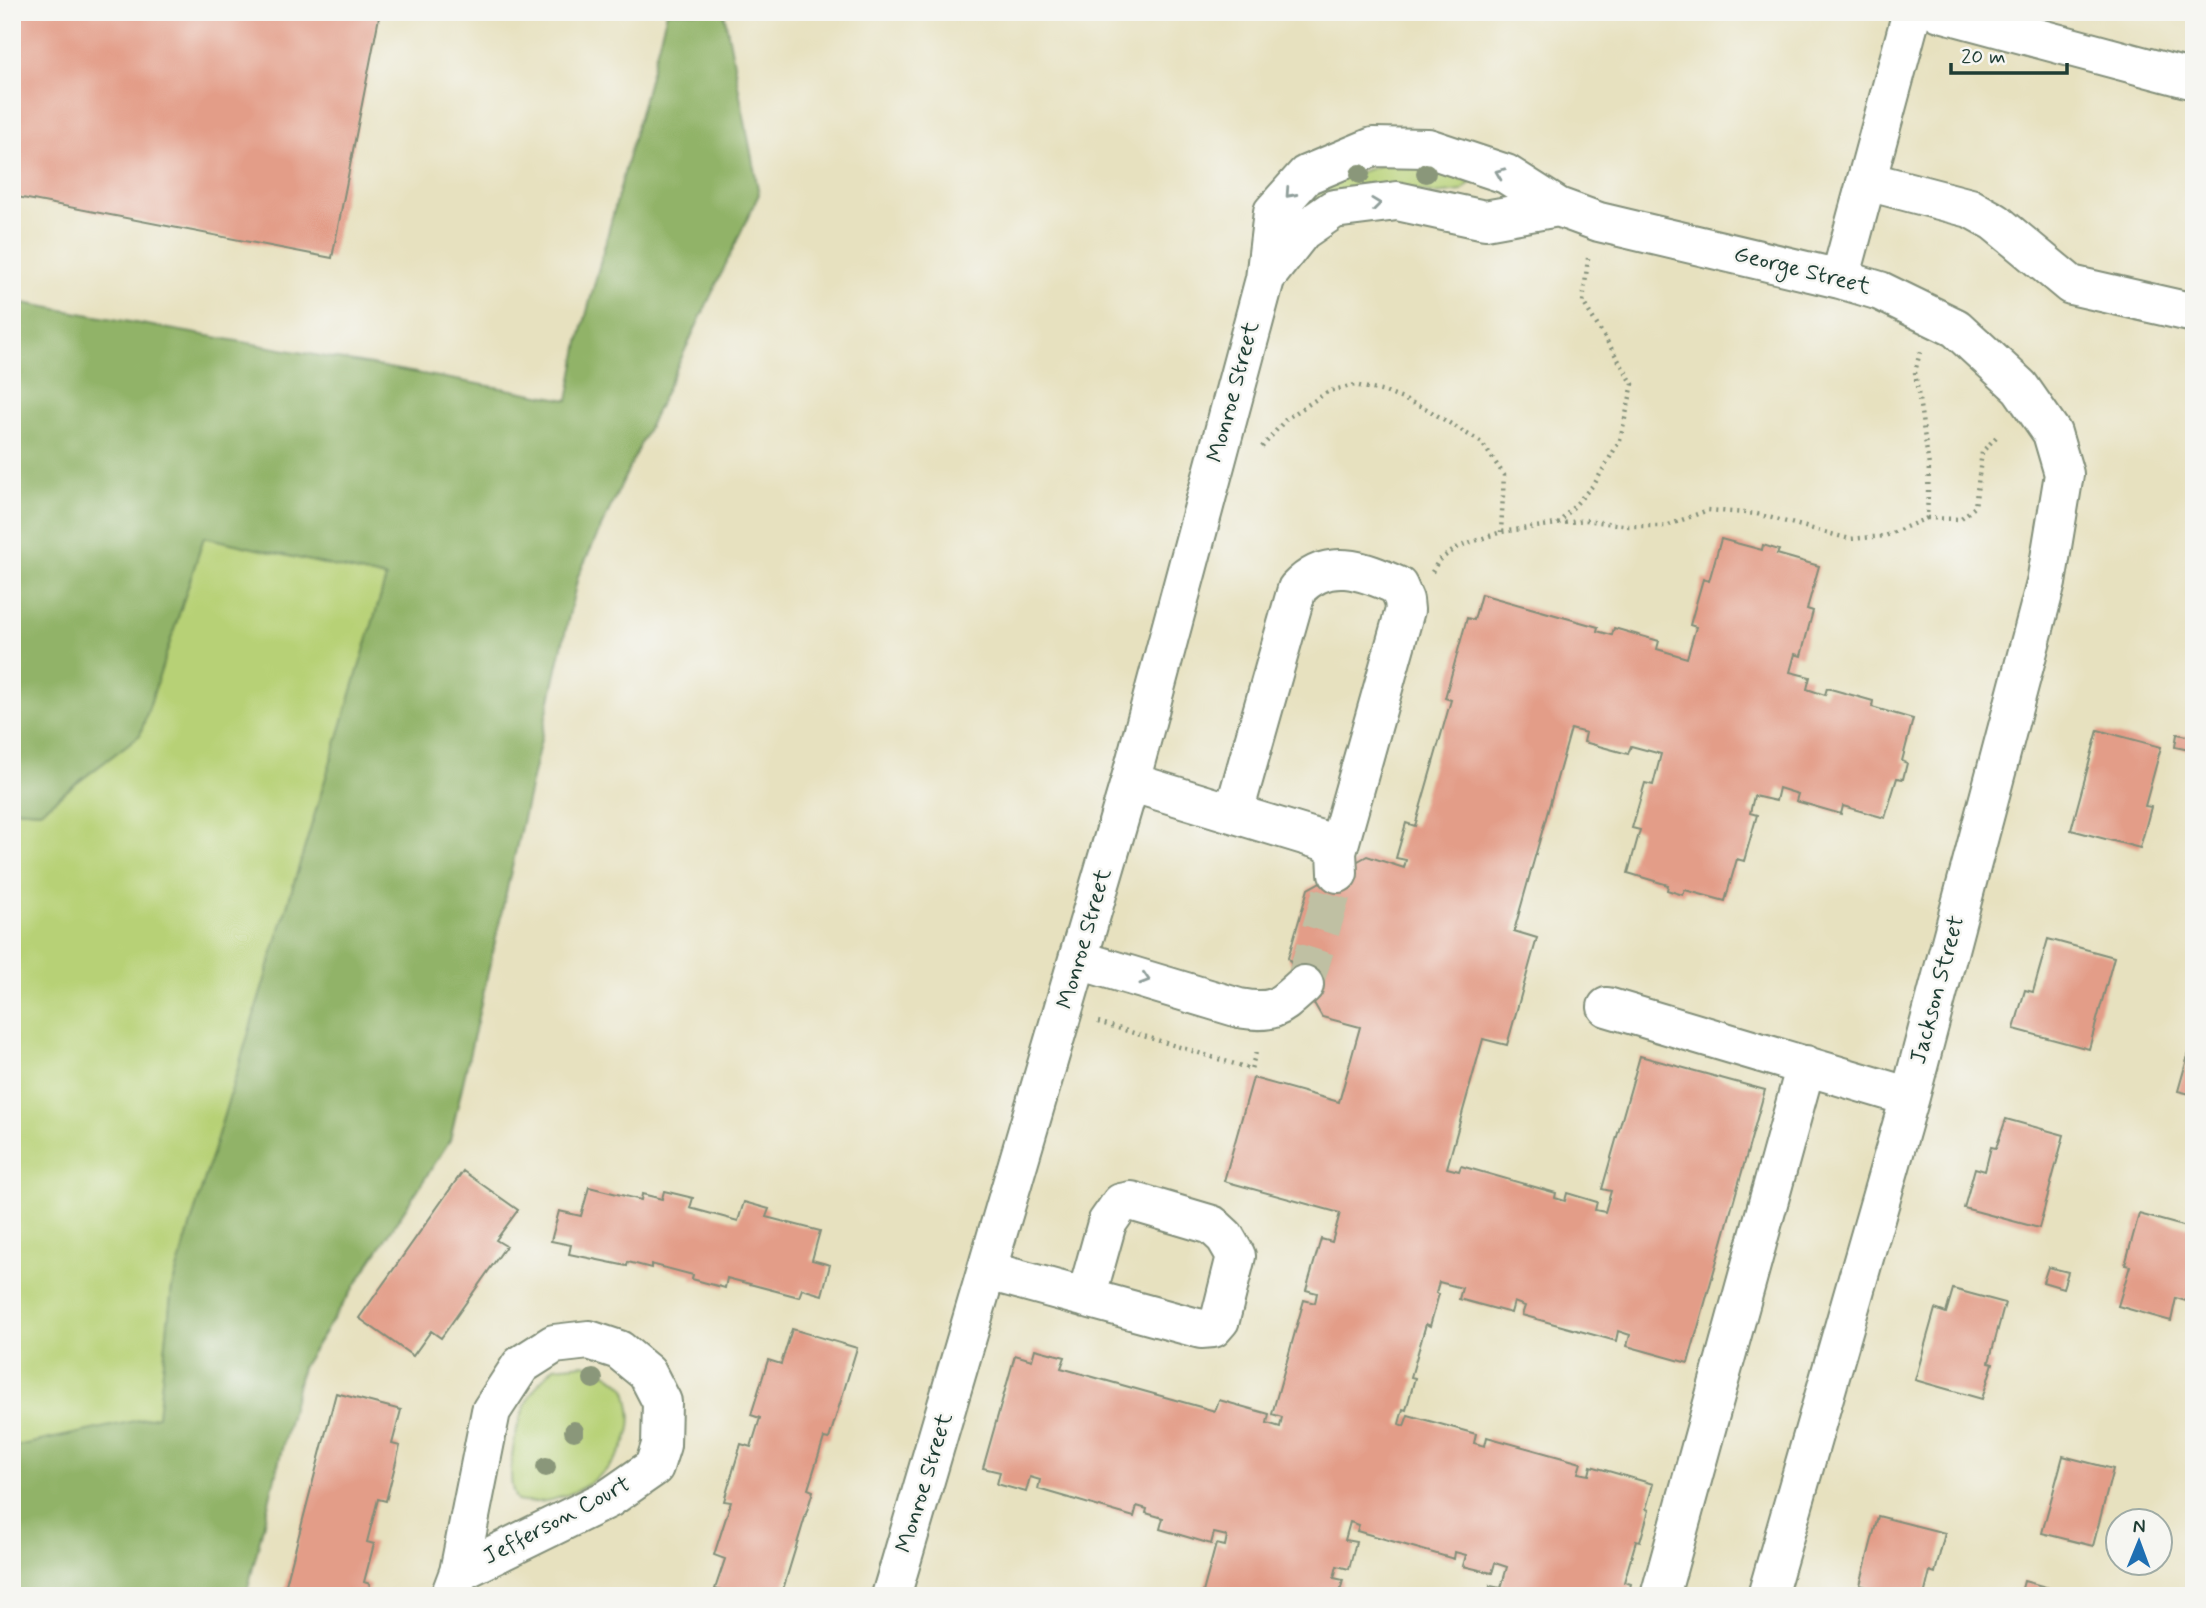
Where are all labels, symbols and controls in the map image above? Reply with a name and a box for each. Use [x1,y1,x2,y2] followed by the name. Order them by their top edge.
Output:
[1951,32,2066,76] scale bar
[1961,43,2006,71] text: 20 m
[1495,167,1507,181] one-way arrow
[1286,185,1298,198] one-way arrow
[1370,196,1382,211] one-way arrow
[1730,240,1874,305] street label: George Street
[1201,318,1267,466] street label: Monroe Street
[1051,865,1119,1013] street label: Monroe Street
[1904,912,1972,1068] street label: Jackson Street
[1138,971,1150,986] one-way arrow
[890,1409,961,1557] street label: Monroe Street
[478,1470,636,1572] street label: Jefferson Court
[2104,1506,2174,1576] north arrow
[2133,1514,2146,1539] text: N

